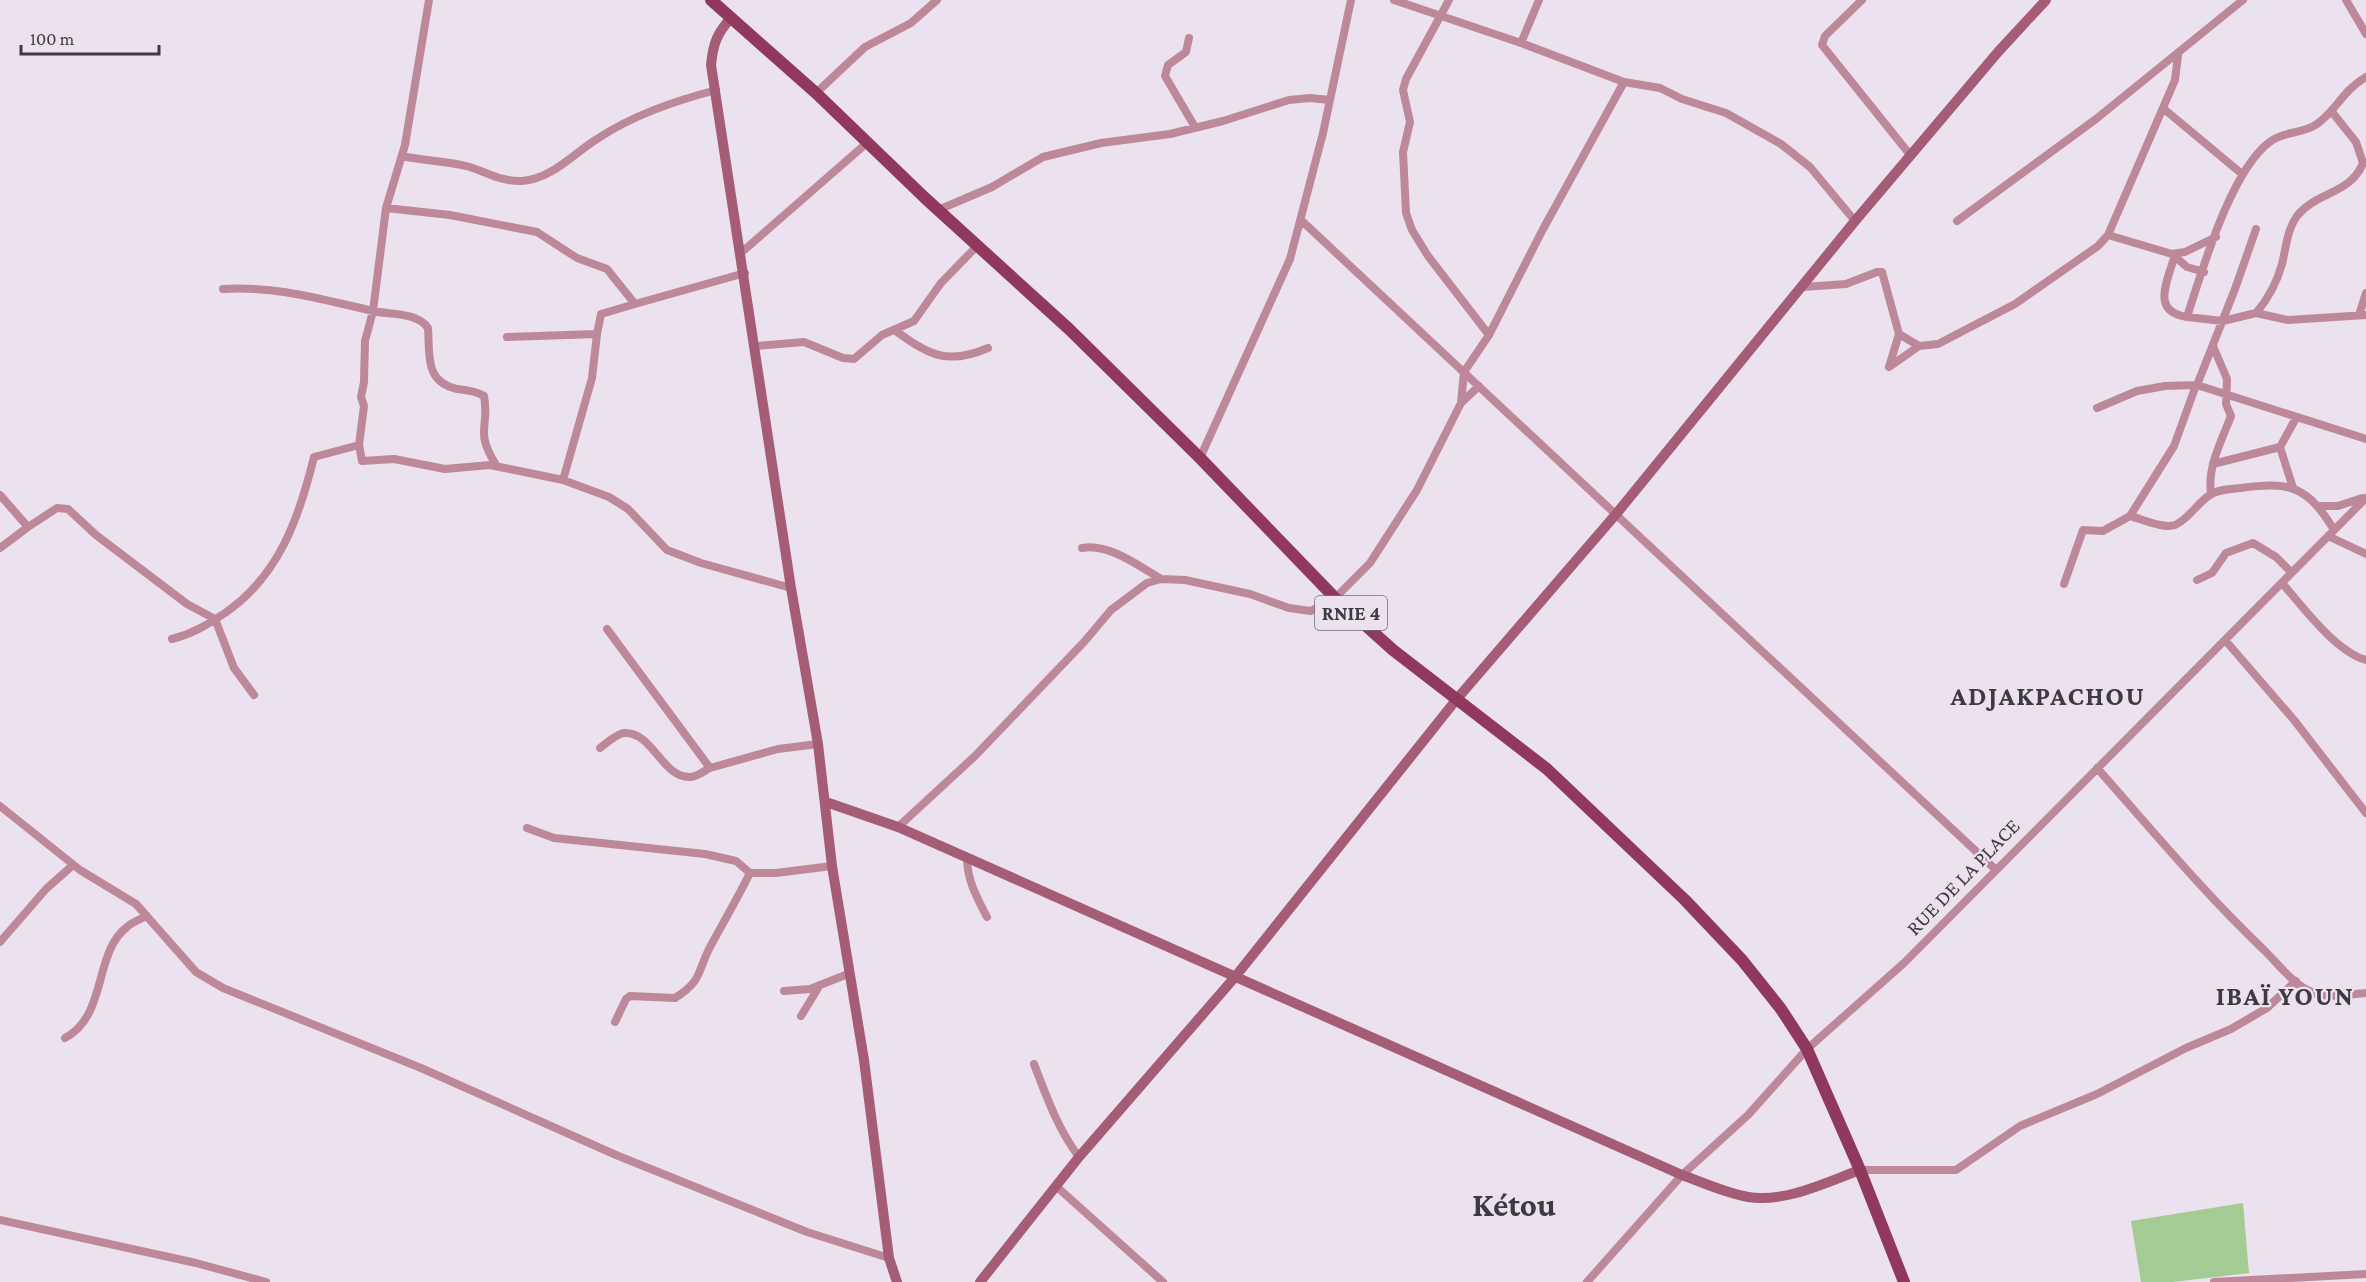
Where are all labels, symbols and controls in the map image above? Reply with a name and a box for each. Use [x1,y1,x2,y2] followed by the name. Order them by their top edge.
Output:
[21,18,159,56] scale bar
[30,29,75,49] text: 100 m
[1315,596,1387,630] road number: RNIE 4
[1949,681,2146,711] district label: ADJAKPACHOU
[1901,814,2025,940] street label: RUE DE LA PLACE
[2216,981,2354,1011] district label: IBAÏ YOUN
[1472,1186,1556,1223] district label: Kétou

